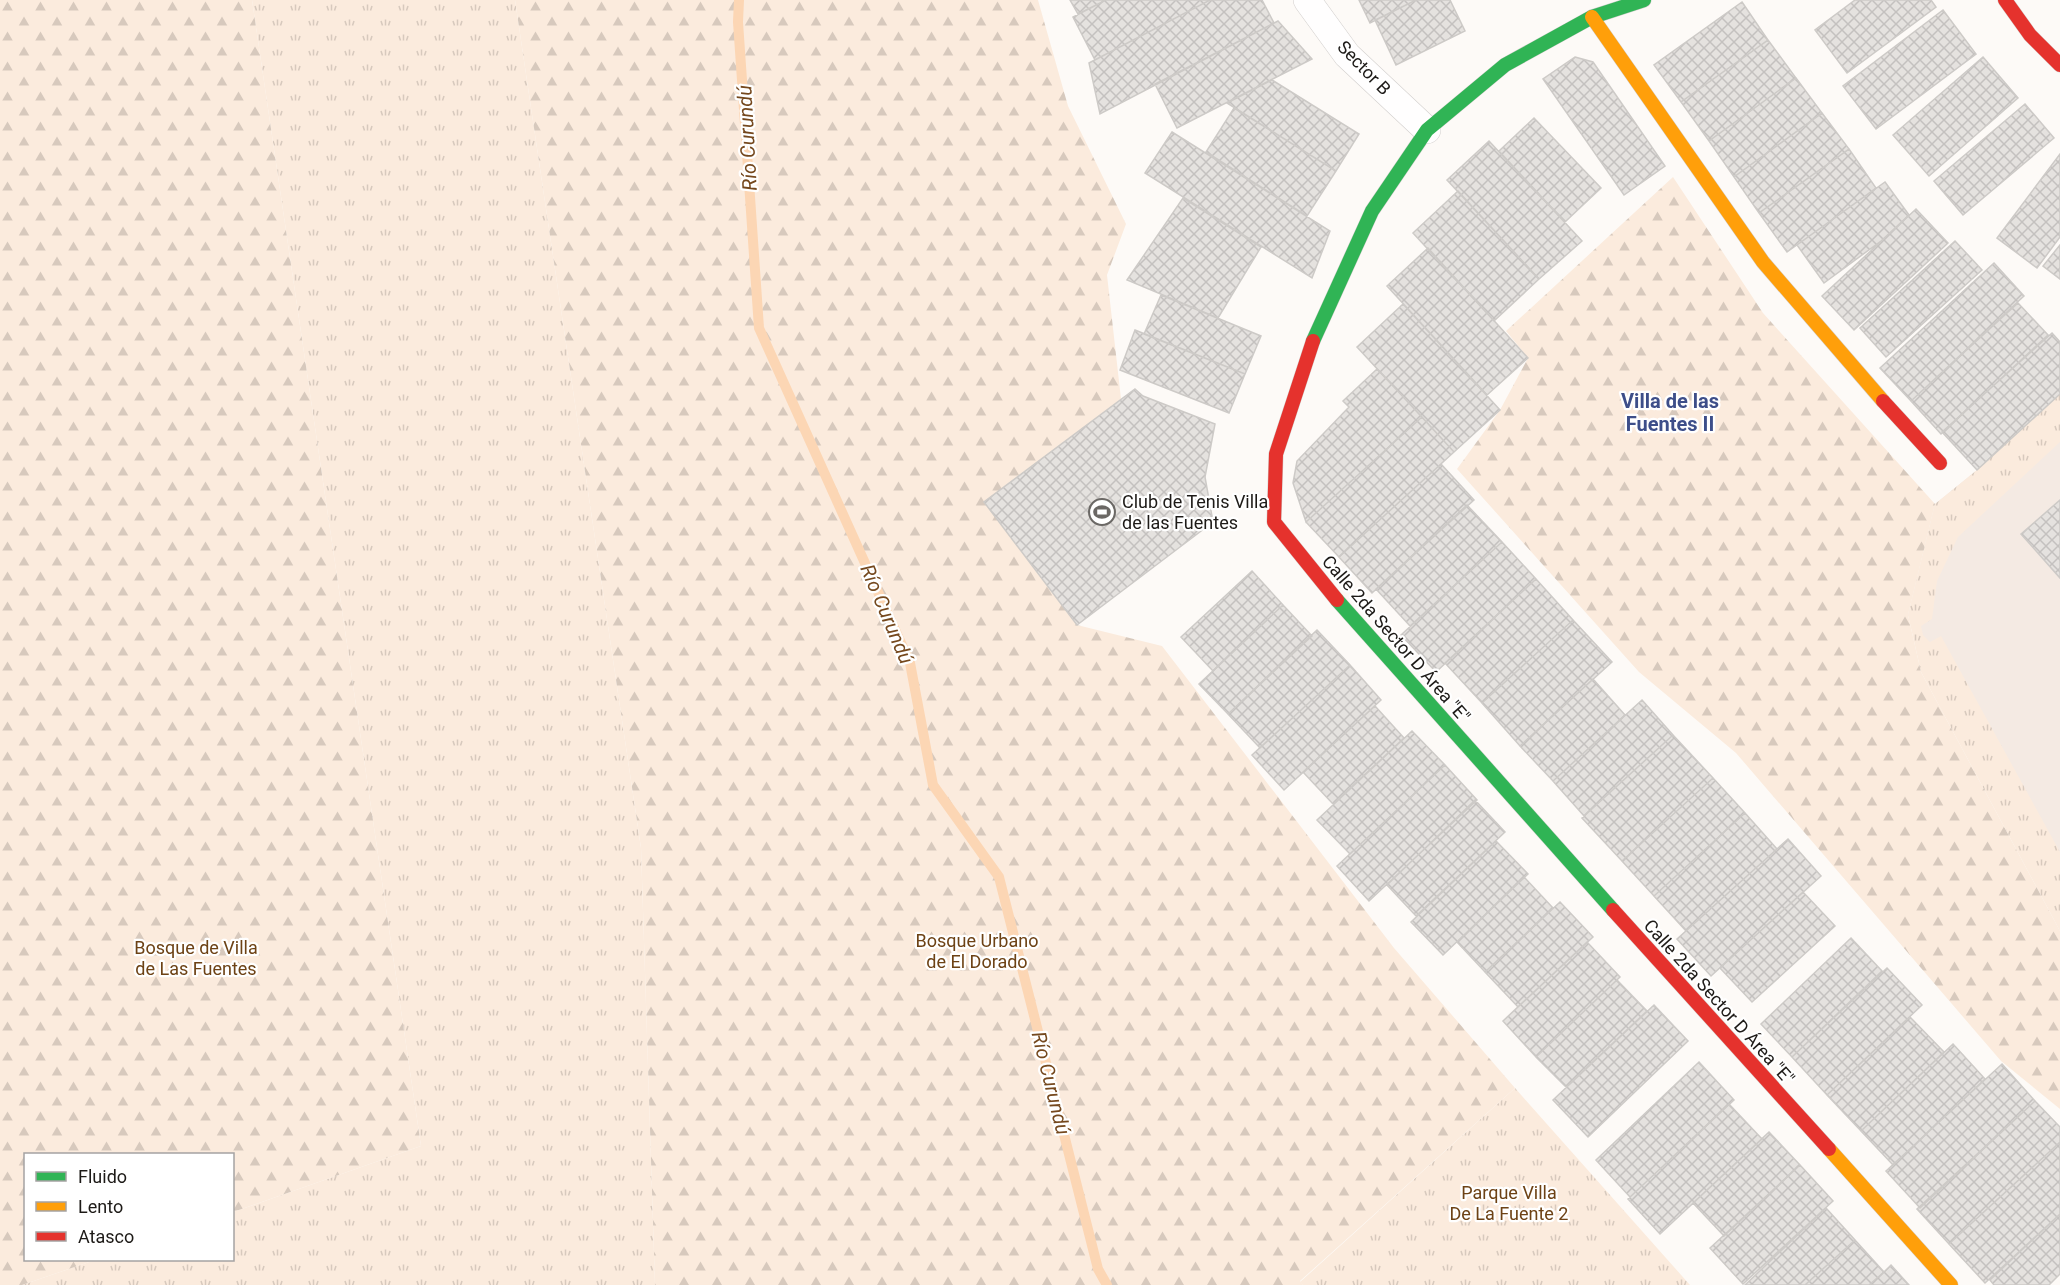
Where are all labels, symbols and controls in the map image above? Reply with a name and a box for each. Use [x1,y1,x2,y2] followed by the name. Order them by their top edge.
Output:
[1333,36,1395,99] street label: Sector B
[732,84,762,191] water label: Río Curundú
[1621,389,1719,436] district label: Villa de las Fuentes II
[1122,491,1268,533] place label: Club de Tenis Villa de las Fuentes
[1087,497,1117,527] sports icon: Club de Tenis Villa de las Fuentes
[1318,551,1475,727] street label: Calle 2da Sector D Área "E"
[855,561,919,668] water label: Río Curundú
[1640,915,1799,1088] street label: Calle 2da Sector D Área "E"
[916,930,1038,972] park label: Bosque Urbano de El Dorado
[134,937,258,979] park label: Bosque de Villa de Las Fuentes
[1027,1029,1075,1137] water label: Río Curundú
[24,1153,234,1261] legend
[78,1166,127,1187] text: Fluido
[1450,1182,1568,1224] park label: Parque Villa De La Fuente 2
[78,1196,123,1217] text: Lento
[78,1226,134,1247] text: Atasco

